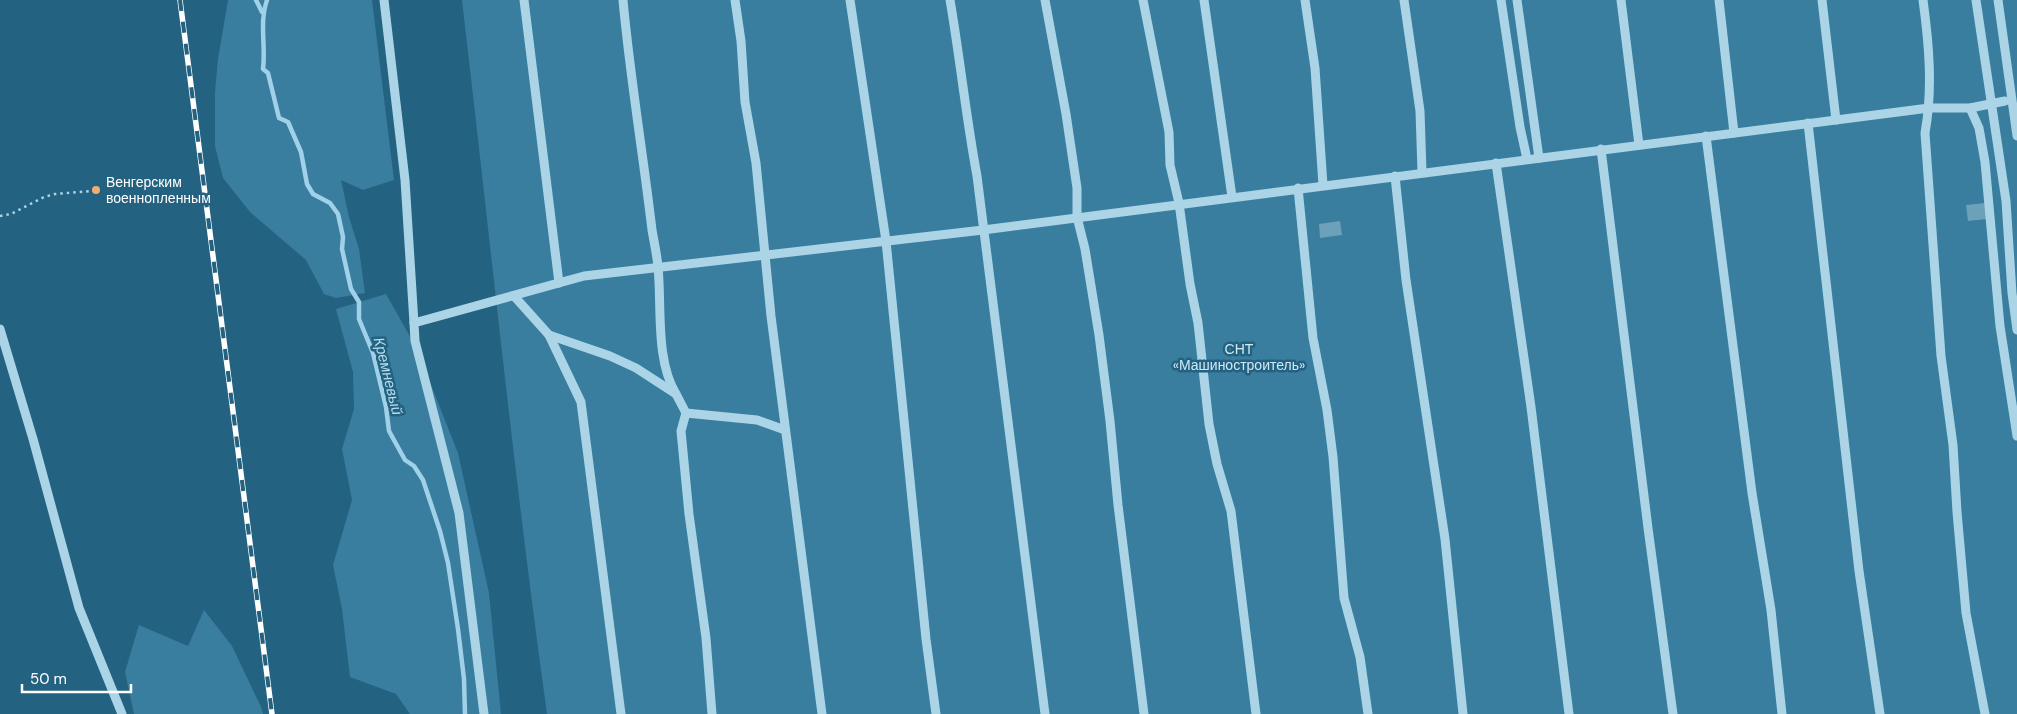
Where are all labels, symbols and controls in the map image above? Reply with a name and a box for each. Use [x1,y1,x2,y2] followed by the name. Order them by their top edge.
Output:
[106,173,211,207] place label: Венгерским военнопленным
[90,184,102,196] marker: Венгерским военнопленным
[369,335,407,418] water label: Кремневый
[1173,340,1305,374] park label: СНТ «Машиностроитель»
[22,662,131,694] scale bar
[30,669,67,689] text: 50 m

